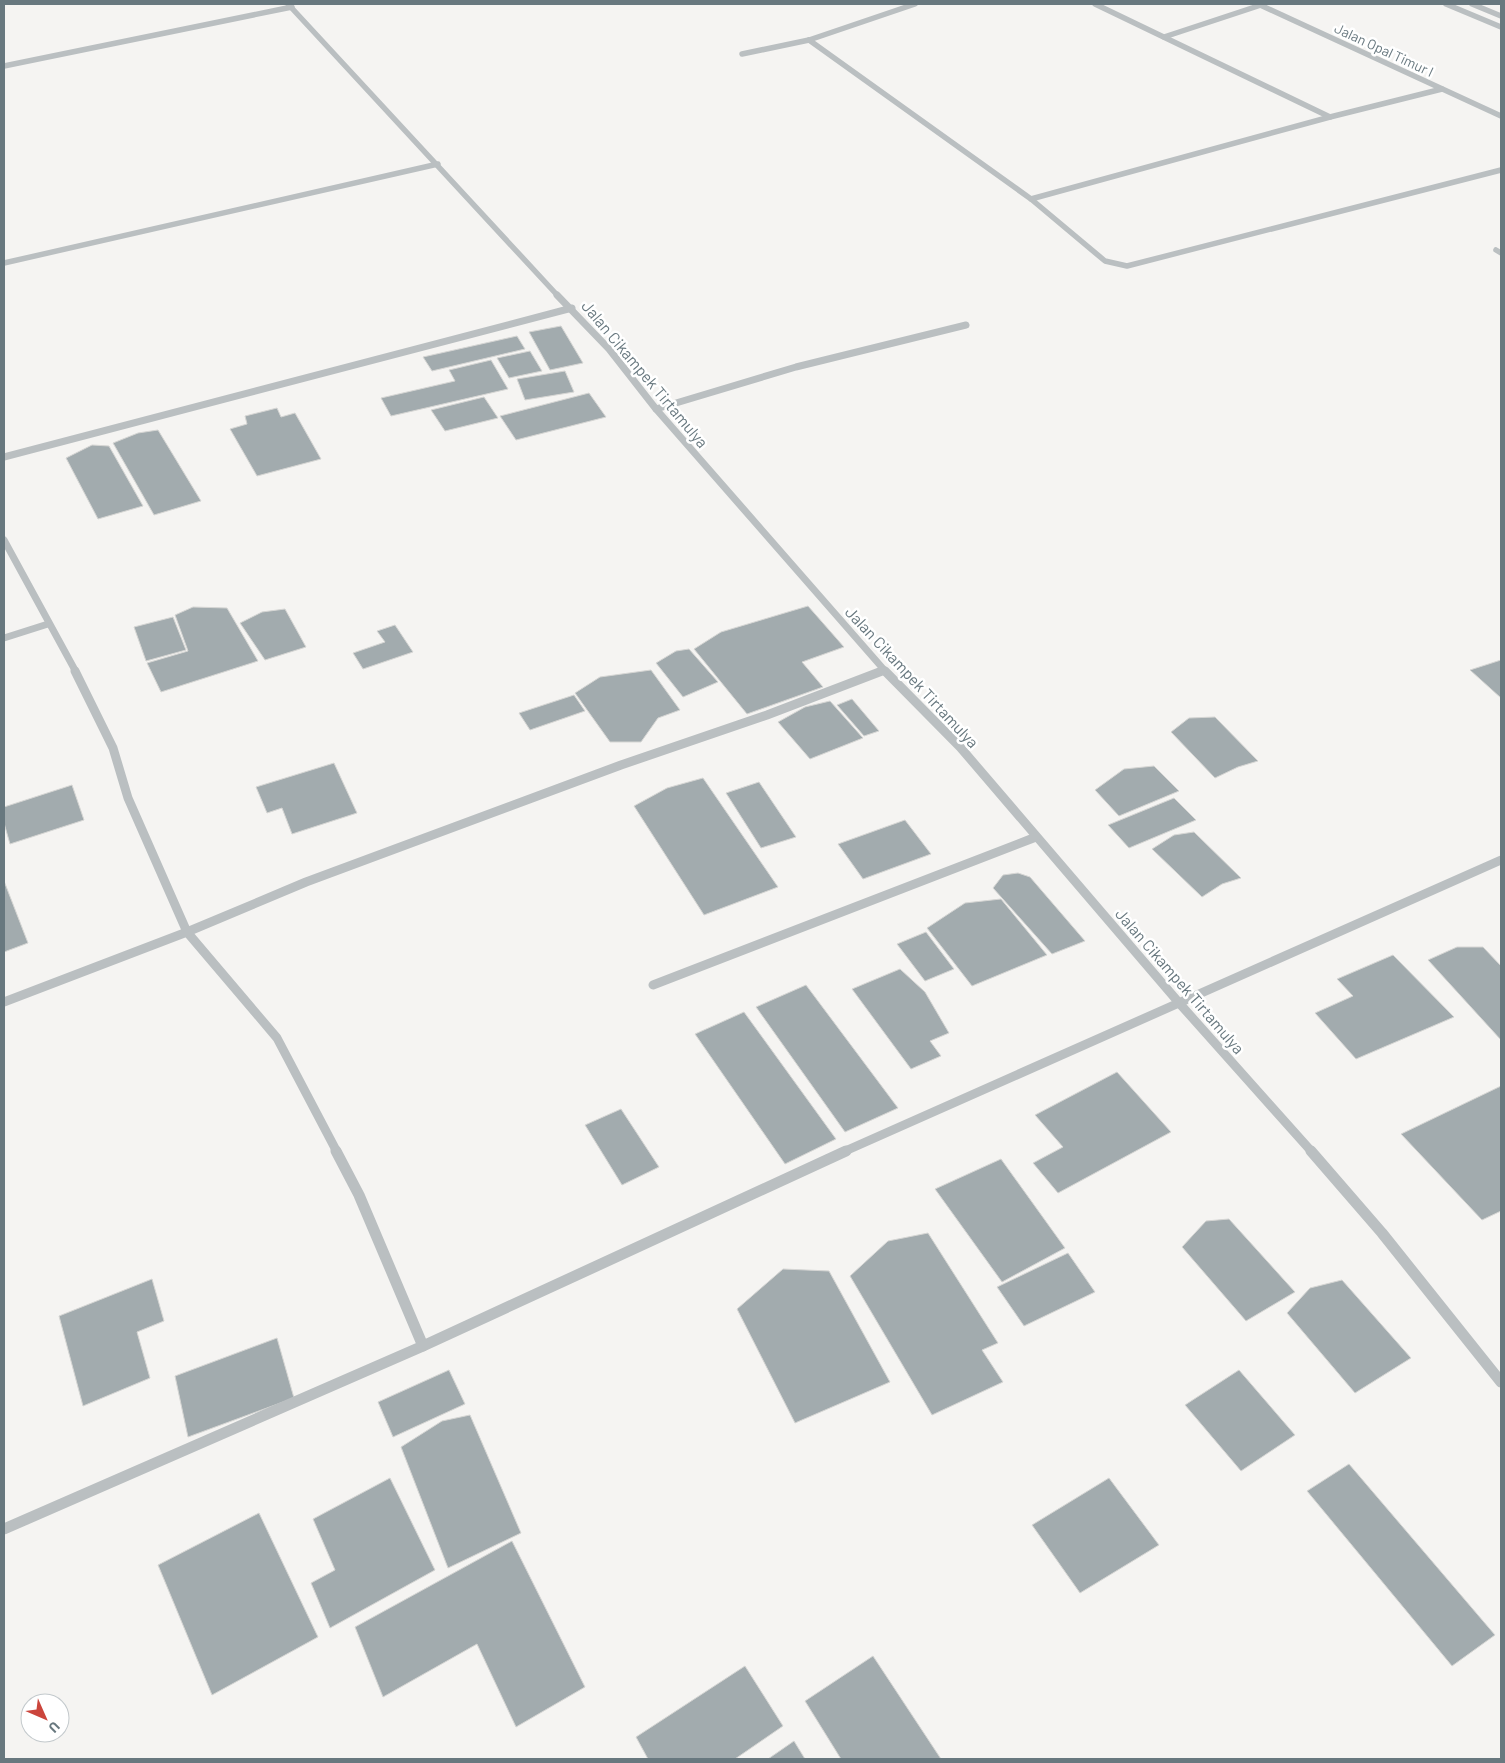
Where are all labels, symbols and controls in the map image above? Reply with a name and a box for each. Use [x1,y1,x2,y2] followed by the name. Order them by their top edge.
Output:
[1332,19,1437,80] street label: Jalan Opal Timur I
[578,296,713,451] street label: Jalan Cikampek Tirtamulya
[842,602,983,751] street label: Jalan Cikampek Tirtamulya
[1112,904,1249,1057] street label: Jalan Cikampek Tirtamulya
[20,1693,70,1743] north arrow
[45,1718,64,1737] text: U

